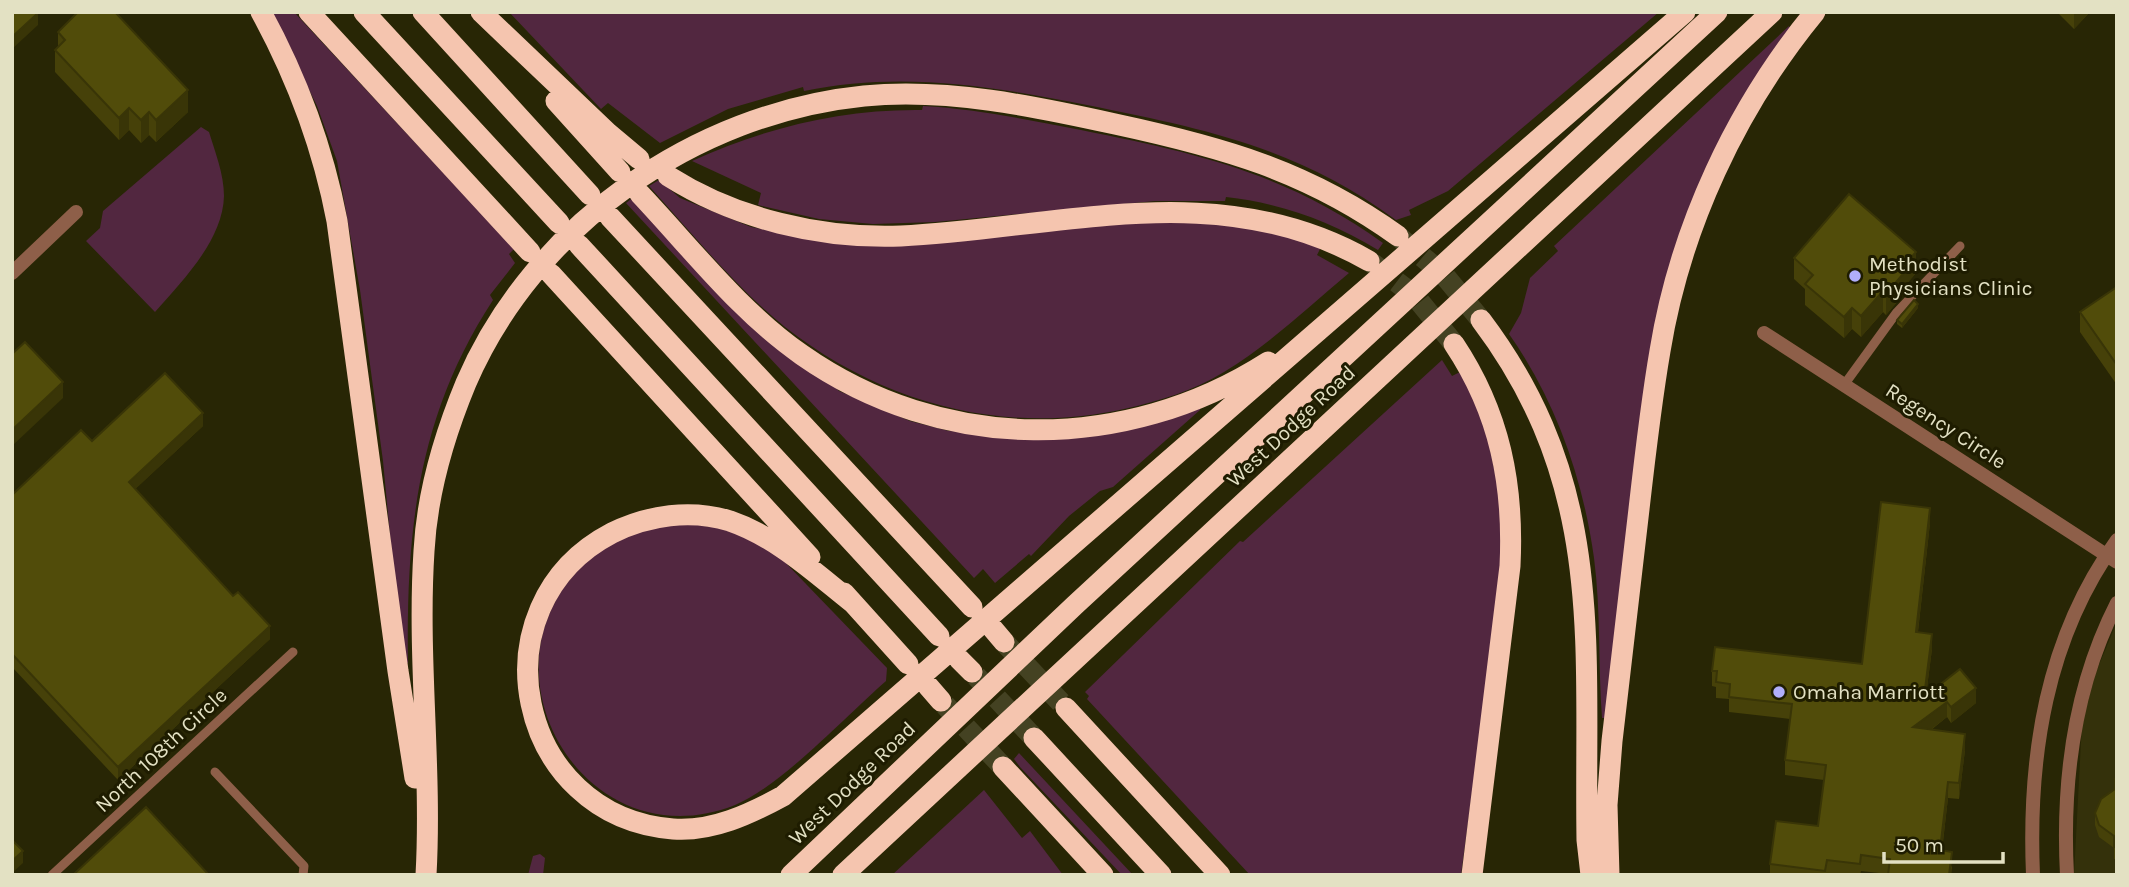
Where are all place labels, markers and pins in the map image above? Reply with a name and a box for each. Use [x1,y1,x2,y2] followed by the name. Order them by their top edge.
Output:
[1869,252,2033,300] place label: Methodist Physicians Clinic
[1847,268,1863,284] marker: Methodist Physicians Clinic
[1793,680,1945,704] place label: Omaha Marriott
[1771,684,1787,700] marker: Omaha Marriott

